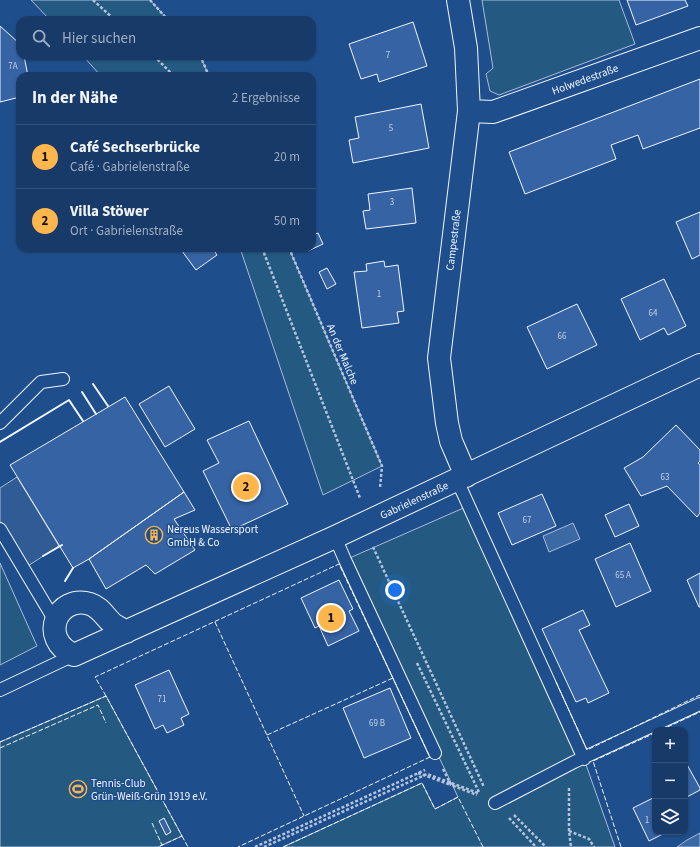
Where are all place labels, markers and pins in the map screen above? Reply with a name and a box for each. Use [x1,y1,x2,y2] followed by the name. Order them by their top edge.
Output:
[233,472,259,502] pin: 2
[167,522,258,550] place label: Nereus Wassersport GmbH & Co
[144,525,164,545] building icon: Nereus Wassersport GmbH & Co
[318,603,344,633] pin: 1
[91,776,208,804] place label: Tennis-Club Grün-Weiß-Grün 1919 e.V.
[68,779,88,799] sports icon: Tennis-Club Grün-Weiß-Grün 1919 e.V.

